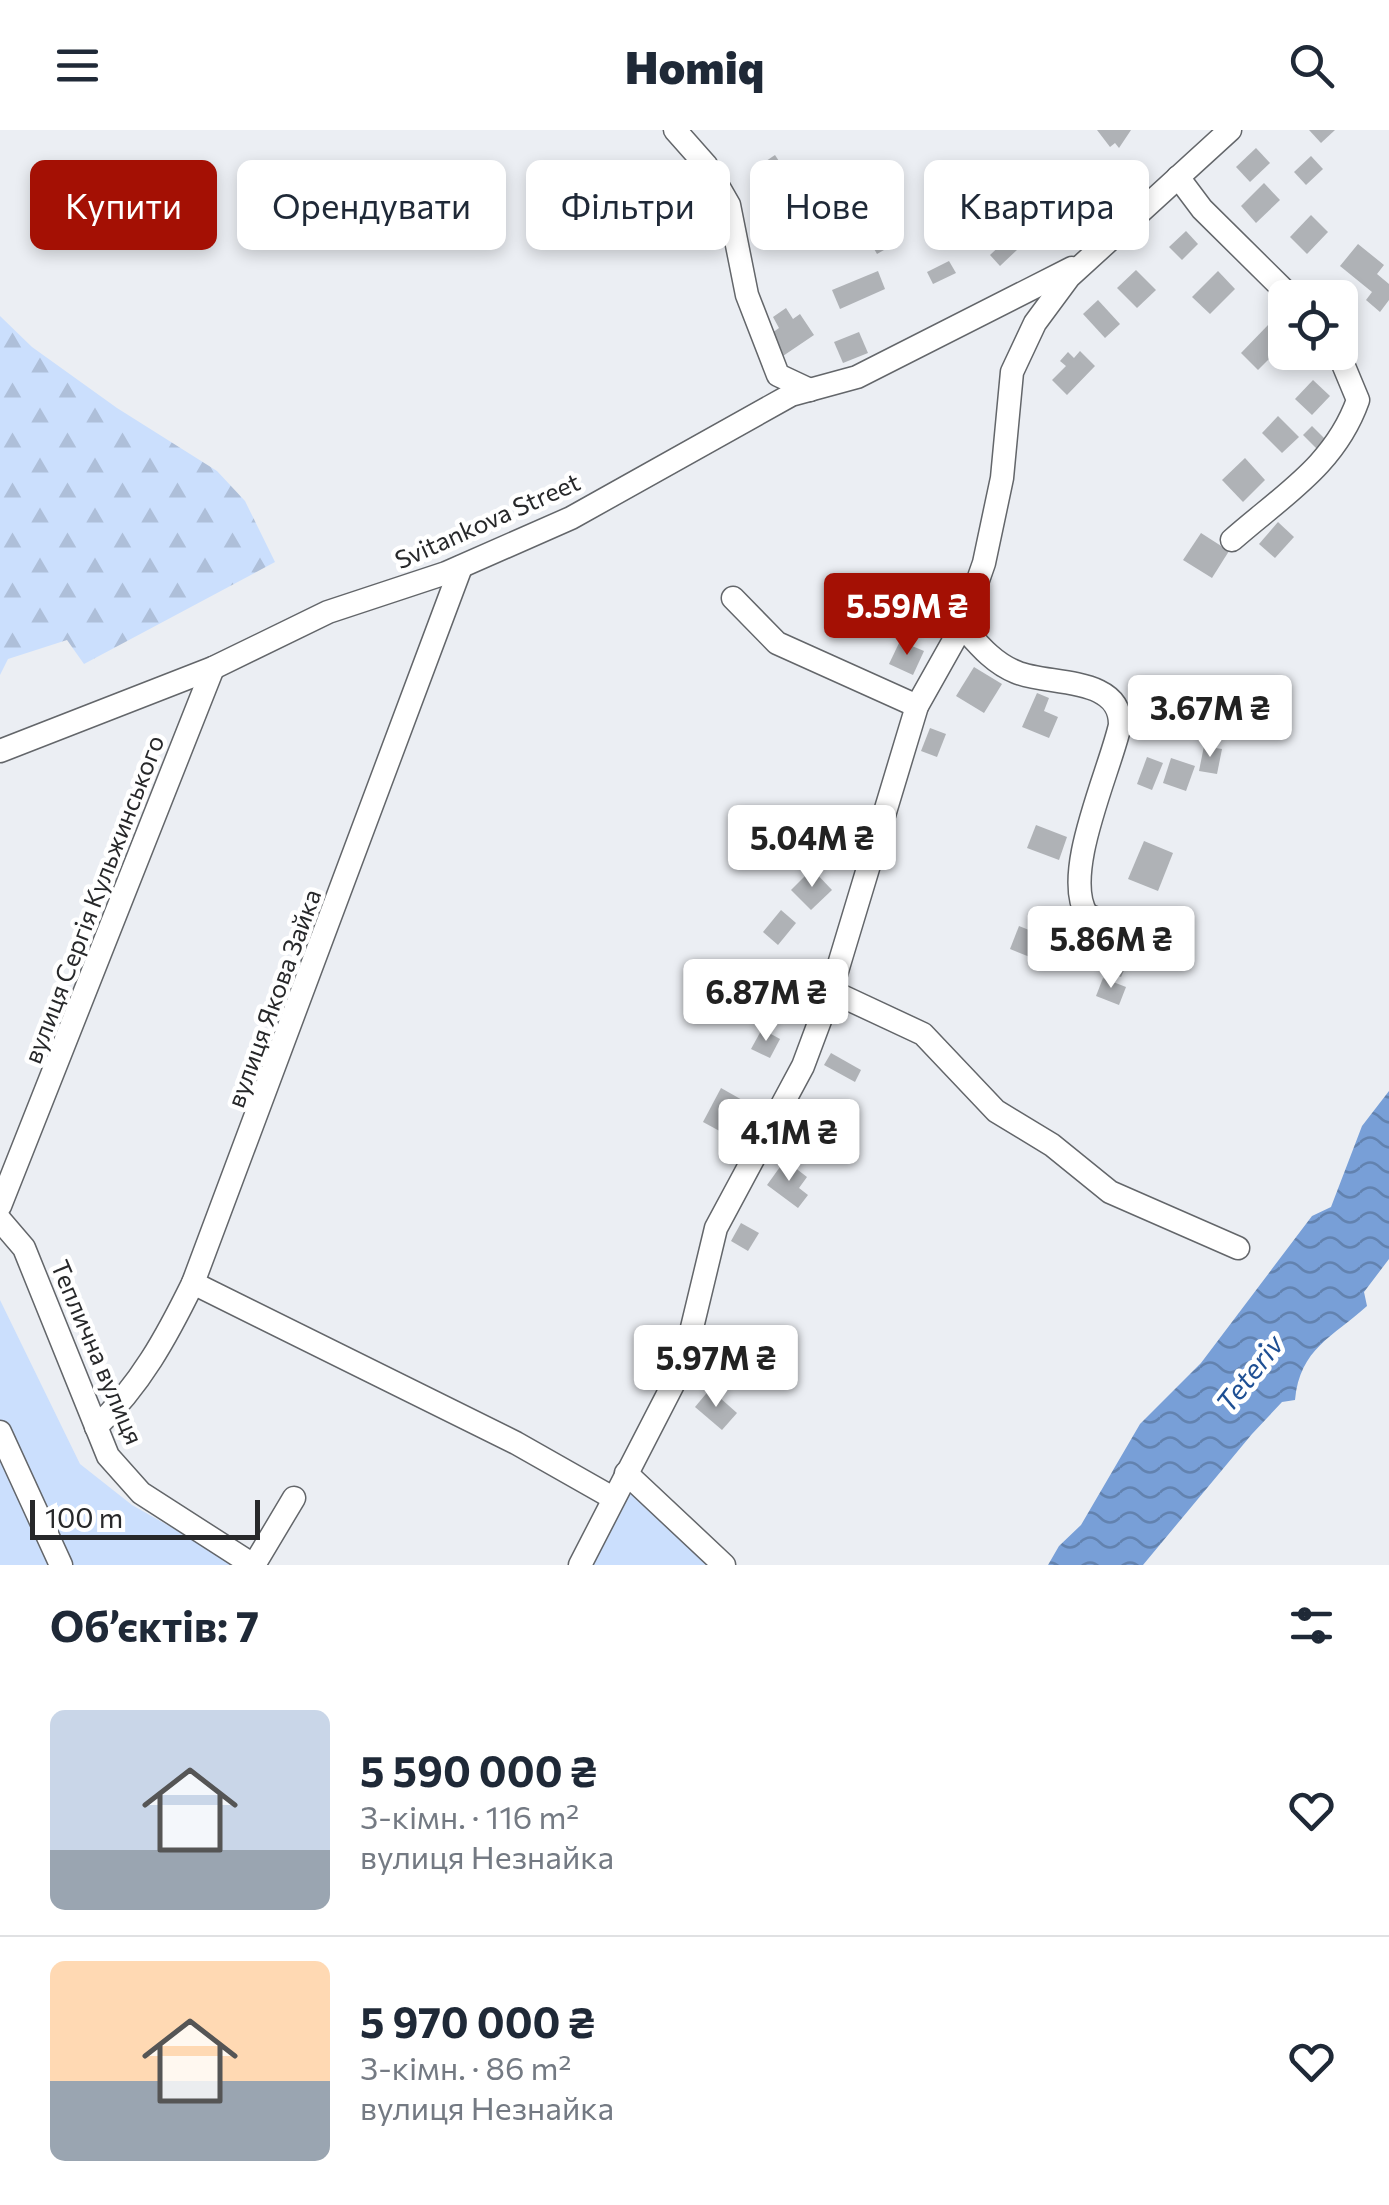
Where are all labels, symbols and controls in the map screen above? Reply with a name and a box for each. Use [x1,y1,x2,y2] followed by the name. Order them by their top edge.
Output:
[50,38,105,93] icon: menu
[625,38,764,93] text: Homiq
[1284,38,1339,93] icon: search
[30,160,217,250] chip: Купити
[237,160,506,250] chip: Орендувати
[526,160,730,250] chip: Фільтри
[750,160,904,250] chip: Нове
[924,160,1149,250] chip: Квартира
[1268,280,1358,370] map controls
[1268,280,1358,370] button: locate
[390,466,584,574] street label: Svitankova Street
[815,573,999,658] pin: 5.59M ₴
[846,585,968,625] text: 5.59M ₴
[1118,675,1302,760] pin: 3.67M ₴
[1150,687,1270,727] text: 3.67M ₴
[16,731,170,1067] street label: вулиця Сергія Кульжинського
[720,805,904,890] pin: 5.04M ₴
[750,817,874,857] text: 5.04M ₴
[220,885,326,1111] street label: вулиця Якова Зайка
[1019,906,1203,991] pin: 5.86M ₴
[1050,918,1172,958] text: 5.86M ₴
[674,959,858,1044] pin: 6.87M ₴
[705,971,827,1011] text: 6.87M ₴
[708,1099,870,1184] pin: 4.1M ₴
[740,1111,838,1151] text: 4.1M ₴
[46,1255,150,1449] street label: Теплична вулиця
[624,1325,808,1410] pin: 5.97M ₴
[1208,1326,1291,1419] water label: Teteriv
[656,1337,776,1377] text: 5.97M ₴
[30,1495,260,1540] scale bar
[45,1500,123,1534] text: 100 m
[1284,1598,1339,1653] icon: filters
[50,1599,259,1651] text: Об’єктів: 7
[360,1744,597,1796] text: 5 590 000 ₴
[130,1750,250,1870] icon: home
[1284,1783,1339,1838] icon: heart
[360,1796,579,1836] text: 3-кімн. · 116 m²
[360,1836,614,1876] text: вулиця Незнайка
[360,1995,595,2047] text: 5 970 000 ₴
[130,2001,250,2121] icon: home
[1284,2034,1339,2089] icon: heart
[360,2047,571,2087] text: 3-кімн. · 86 m²
[360,2087,614,2127] text: вулиця Незнайка

